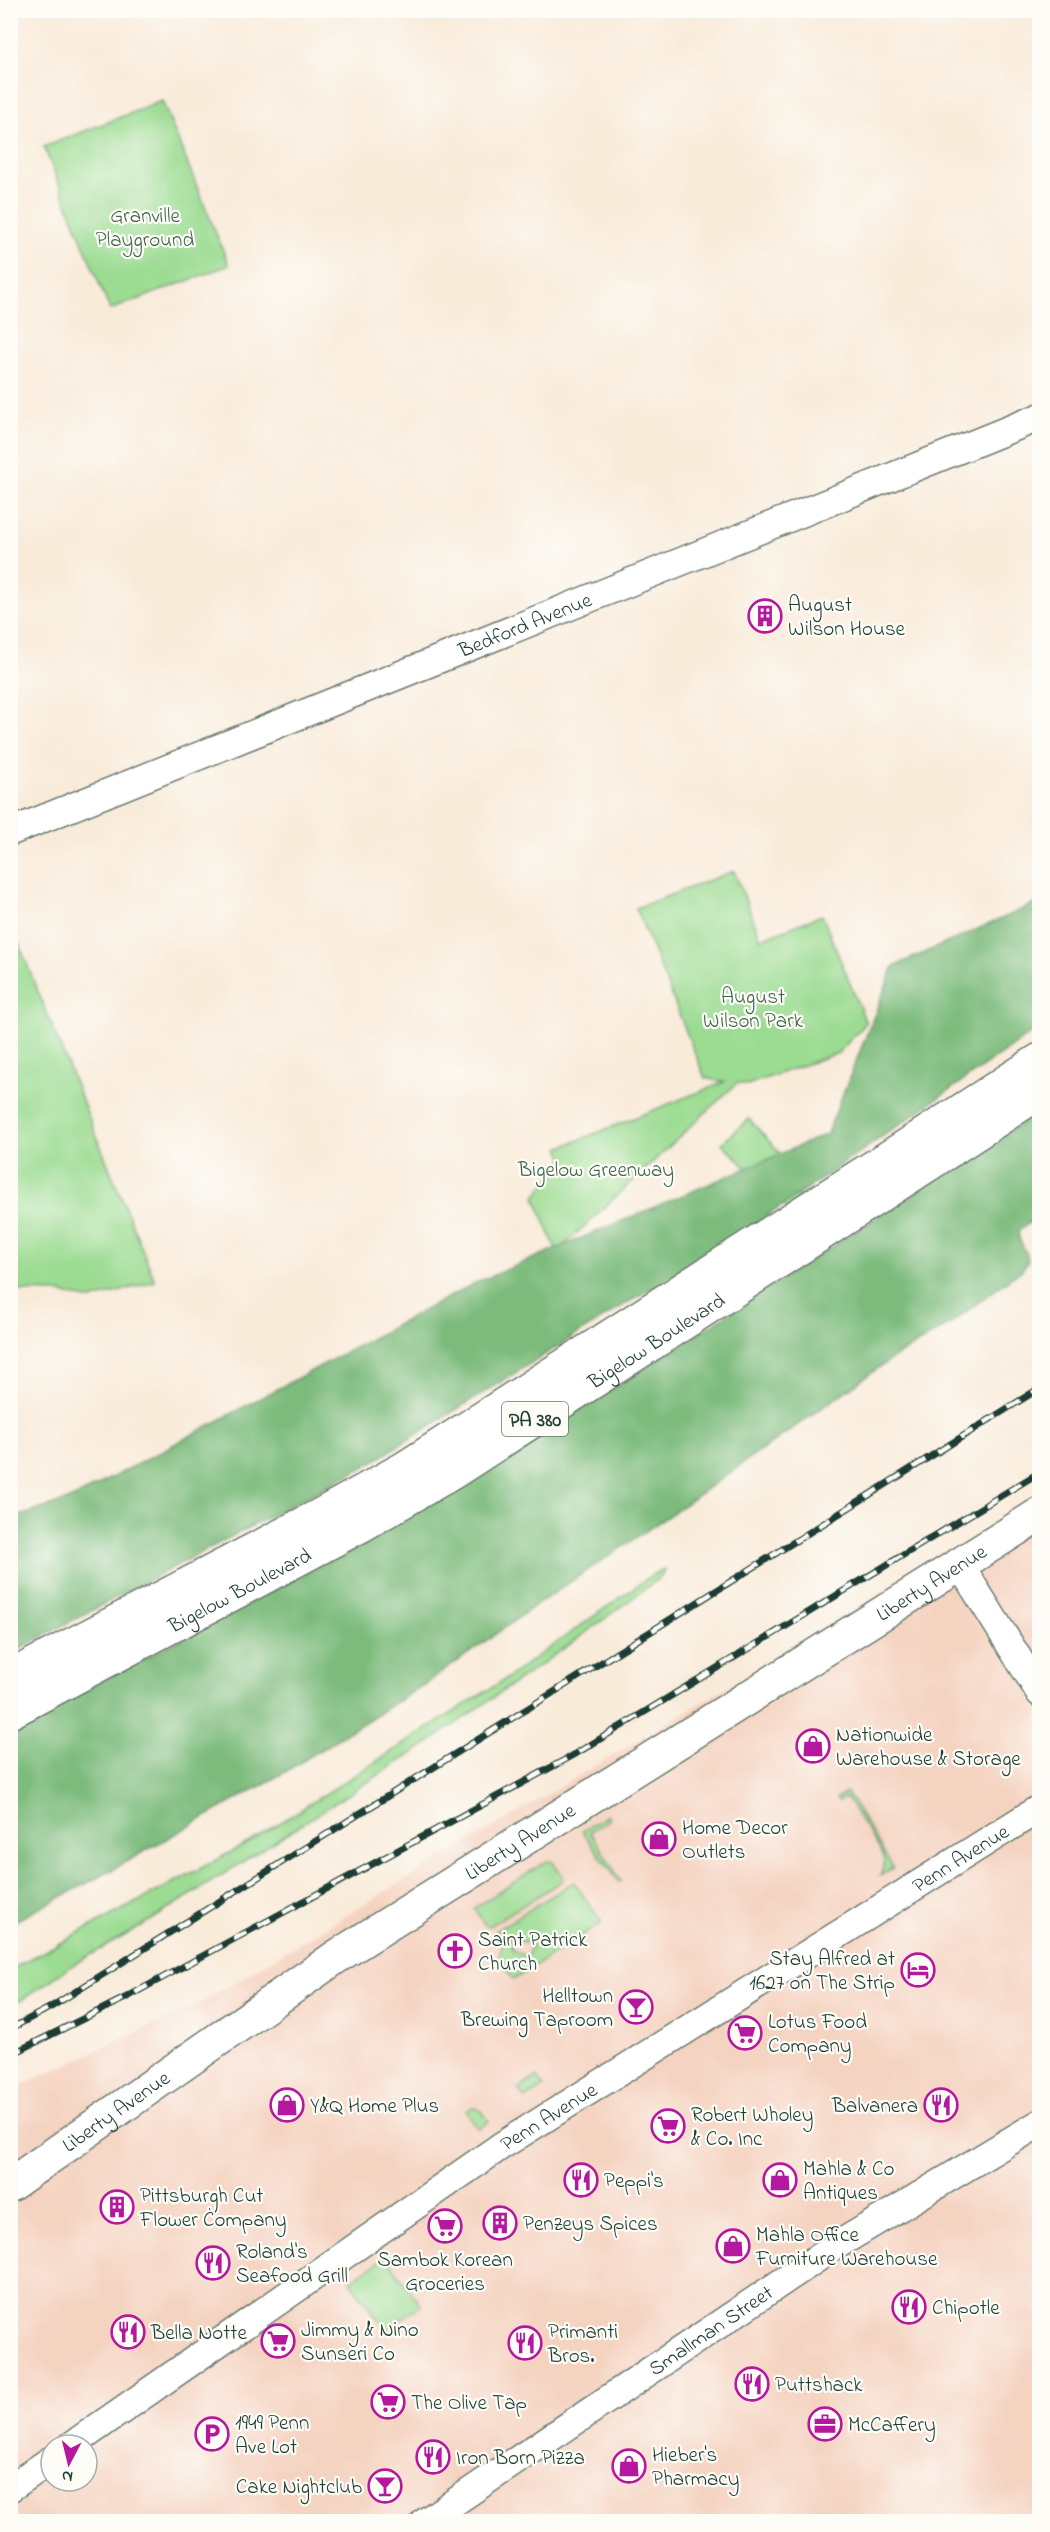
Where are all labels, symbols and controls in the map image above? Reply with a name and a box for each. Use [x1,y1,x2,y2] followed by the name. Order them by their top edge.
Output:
[96,202,194,258] park label: Granville Playground
[454,586,597,667] street label: Bedford Avenue
[788,591,906,645] place label: August Wilson House
[747,598,783,634] building icon: August Wilson House
[703,983,804,1037] park label: August Wilson Park
[517,1156,674,1188] park label: Bigelow Greenway
[582,1287,732,1398] street label: Bigelow Boulevard
[502,1402,568,1436] road number: PA 380
[871,1538,994,1630] street label: Liberty Avenue
[163,1541,318,1643] street label: Bigelow Boulevard
[836,1721,1021,1777] place label: Nationwide Warehouse & Storage
[795,1728,831,1764] shop icon: Nationwide Warehouse & Storage
[460,1797,582,1889] street label: Liberty Avenue
[682,1814,788,1868] place label: Home Decor Outlets
[907,1818,1016,1901] street label: Penn Avenue
[641,1821,677,1857] shop icon: Home Decor Outlets
[478,1926,588,1980] place label: Saint Patrick Church
[437,1933,473,1969] church icon: Saint Patrick Church
[749,1945,895,1999] place label: Stay Alfred at 1627 on The Strip
[900,1952,936,1988] hotel icon: Stay Alfred at 1627 on The Strip
[460,1982,613,2038] place label: Helltown Brewing Taproom
[618,1989,654,2025] bar icon: Helltown Brewing Taproom
[768,2008,867,2064] place label: Lotus Food Company
[727,2015,763,2051] supermarket icon: Lotus Food Company
[57,2064,177,2161] street label: Liberty Avenue
[495,2076,604,2160] street label: Penn Avenue
[269,2087,305,2123] shop icon: Y&Q Home Plus
[923,2087,959,2123] restaurant icon: Balvanera
[310,2092,439,2122] place label: Y&Q Home Plus
[831,2092,918,2122] place label: Balvanera
[691,2101,813,2155] place label: Robert Wholey & Co. Inc
[650,2108,686,2144] supermarket icon: Robert Wholey & Co. Inc
[803,2155,895,2209] place label: Mahla & Co Antiques
[563,2162,599,2198] restaurant icon: Peppi's
[762,2162,798,2198] shop icon: Mahla & Co Antiques
[604,2167,664,2197] place label: Peppi's
[139,2182,287,2238] place label: Pittsburgh Cut Flower Company
[99,2189,135,2225] building icon: Pittsburgh Cut Flower Company
[482,2205,518,2241] building icon: Penzeys Spices
[427,2208,463,2244] supermarket icon: Sambok Korean Groceries
[523,2210,658,2242] place label: Penzeys Spices
[755,2221,938,2275] place label: Mahla Office Furniture Warehouse
[715,2228,751,2264] shop icon: Mahla Office Furniture Warehouse
[236,2238,348,2292] place label: Roland's Seafood Grill
[195,2245,231,2281] restaurant icon: Roland's Seafood Grill
[377,2246,513,2300] place label: Sambok Korean Groceries
[643,2279,780,2384] street label: Smallman Street
[891,2289,927,2325] restaurant icon: Chipotle
[932,2294,1000,2324] place label: Chipotle
[110,2314,146,2350] restaurant icon: Bella Notte
[301,2316,419,2370] place label: Jimmy & Nino Sunseri Co
[547,2318,618,2372] place label: Primanti Bros.
[150,2319,247,2349] place label: Bella Notte
[260,2323,296,2359] supermarket icon: Jimmy & Nino Sunseri Co
[507,2325,543,2361] restaurant icon: Primanti Bros.
[734,2366,770,2402] restaurant icon: Puttshack
[775,2371,863,2401] place label: Puttshack
[370,2384,406,2420] supermarket icon: The Olive Tap
[411,2389,527,2419] place label: The Olive Tap
[807,2406,843,2442] office icon: McCaffery
[235,2409,309,2463] place label: 1949 Penn Ave Lot
[848,2411,936,2443] place label: McCaffery
[194,2416,230,2452] parking icon: 1949 Penn Ave Lot
[39,2433,99,2493] north arrow
[415,2439,451,2475] restaurant icon: Iron Born Pizza
[652,2441,739,2497] place label: Hieber's Pharmacy
[456,2444,585,2474] place label: Iron Born Pizza
[611,2448,647,2484] shop icon: Hieber's Pharmacy
[60,2463,74,2488] text: N
[367,2468,403,2504] bar icon: Cake Nightclub
[236,2473,362,2505] place label: Cake Nightclub

